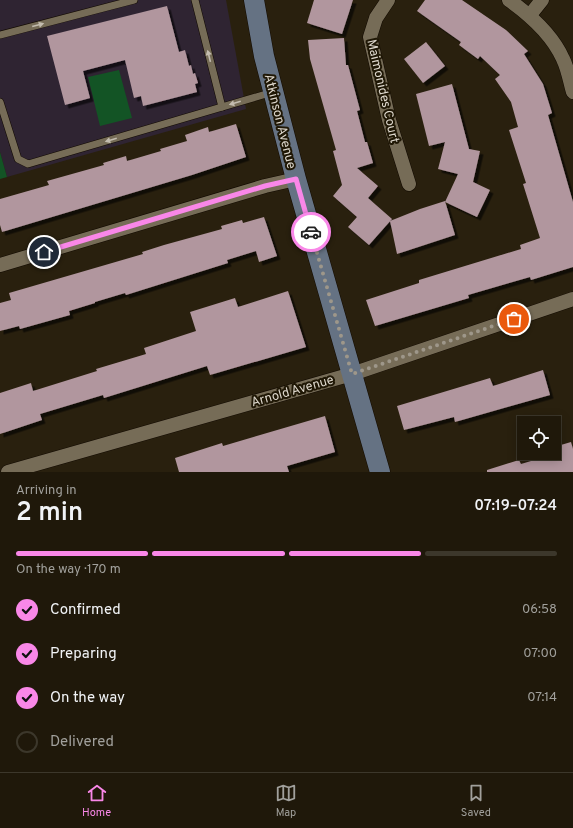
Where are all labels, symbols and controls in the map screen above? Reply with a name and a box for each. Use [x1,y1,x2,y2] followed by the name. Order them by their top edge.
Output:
[32,22,44,28] one-way arrow
[362,38,402,145] street label: Maimonides Court
[206,49,212,61] one-way arrow
[260,72,299,171] street label: Atkinson Avenue
[229,100,241,106] one-way arrow
[104,137,116,143] one-way arrow
[291,212,331,252] courier
[300,221,322,243] icon: car
[27,235,61,269] pin
[33,241,55,263] icon: home
[497,302,531,336] pin
[503,308,525,330] icon: bag
[249,372,336,411] street label: Arnold Avenue
[517,416,561,460] map controls
[517,416,561,460] button: locate
[16,483,77,499] text: Arriving in
[16,497,83,530] text: 2 min
[474,497,557,516] text: 07:19–07:24
[16,562,121,578] text: On the way · 170 m
[16,599,38,621] icon: check
[50,601,121,620] text: Confirmed
[522,602,557,618] text: 06:58
[16,643,38,665] icon: check
[50,645,117,664] text: Preparing
[523,646,557,662] text: 07:00
[16,687,38,709] icon: check
[50,689,125,708] text: On the way
[527,690,557,706] text: 07:14
[50,733,114,752] text: Delivered
[82,782,111,820] tab: Home
[275,782,297,820] tab: Map
[461,782,491,820] tab: Saved

